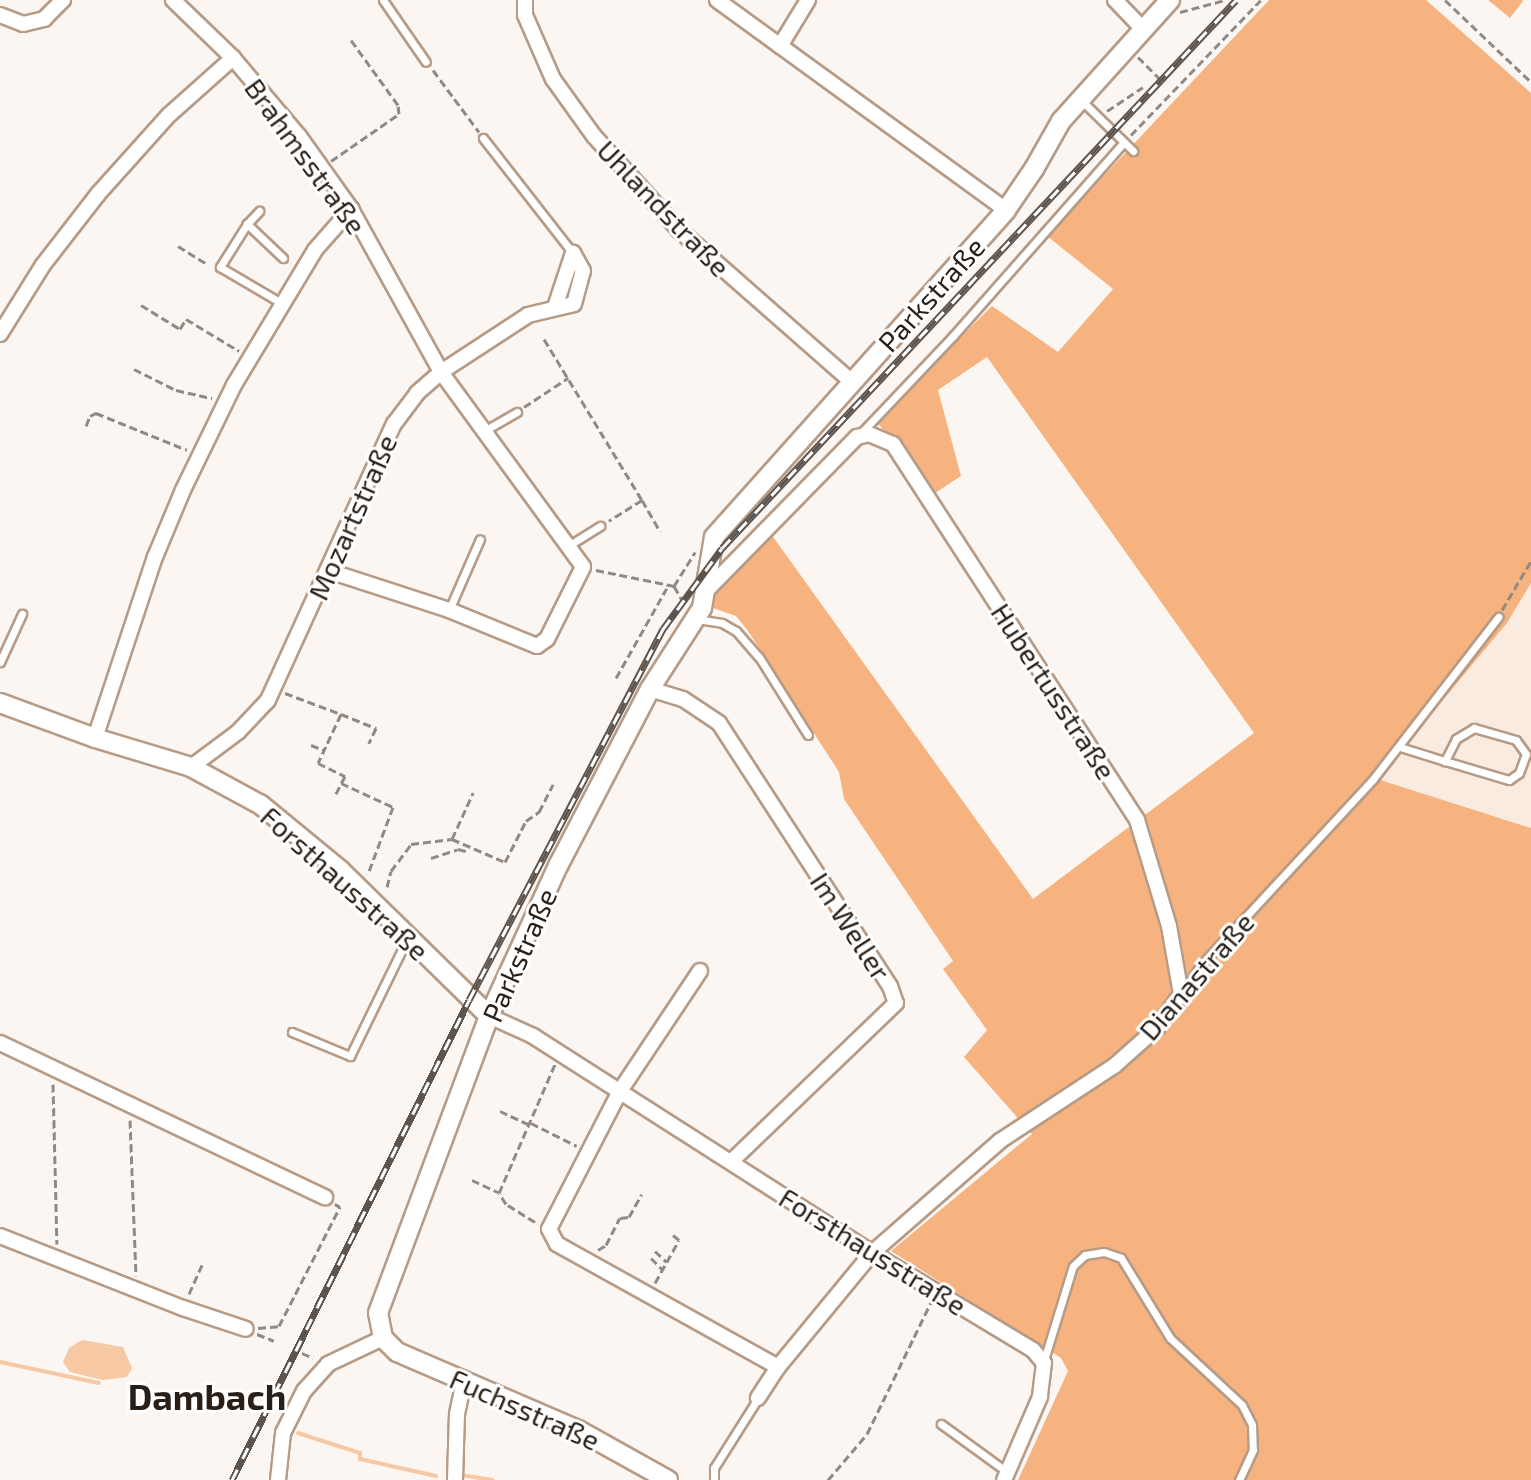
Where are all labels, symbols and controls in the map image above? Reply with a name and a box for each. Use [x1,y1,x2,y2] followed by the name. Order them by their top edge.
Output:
[238,72,374,240] street label: Brahmsstraße
[591,133,737,283] street label: Uhlandstraße
[871,230,991,358] street label: Parkstraße
[301,429,403,605] street label: Mozartstraße
[985,597,1123,785] street label: Hubertusstraße
[254,799,436,967] street label: Forsthausstraße
[804,866,898,986] street label: Im Weller
[475,883,563,1027] street label: Parkstraße
[1132,905,1260,1047] street label: Dianastraße
[773,1180,973,1322] street label: Forsthausstraße
[445,1361,605,1457] street label: Fuchsstraße
[128,1374,286,1418] district label: Dambach

